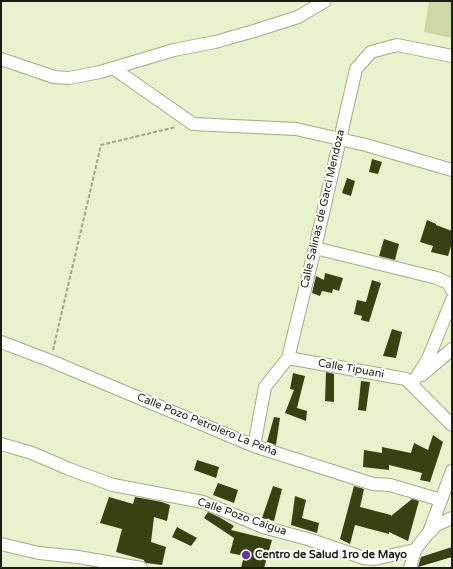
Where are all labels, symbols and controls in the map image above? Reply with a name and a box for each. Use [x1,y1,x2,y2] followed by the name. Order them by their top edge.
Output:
[298,128,348,290] street label: Calle Salinas de Garci Mendoza
[317,357,385,381] street label: Calle Tipuani
[135,391,279,459] street label: Calle Pozo Petrolero La Peña
[196,496,288,538] street label: Calle Pozo Caigua
[255,548,407,562] place label: Centro de Salud 1ro de Mayo
[240,549,252,561] marker: Centro de Salud 1ro de Mayo

